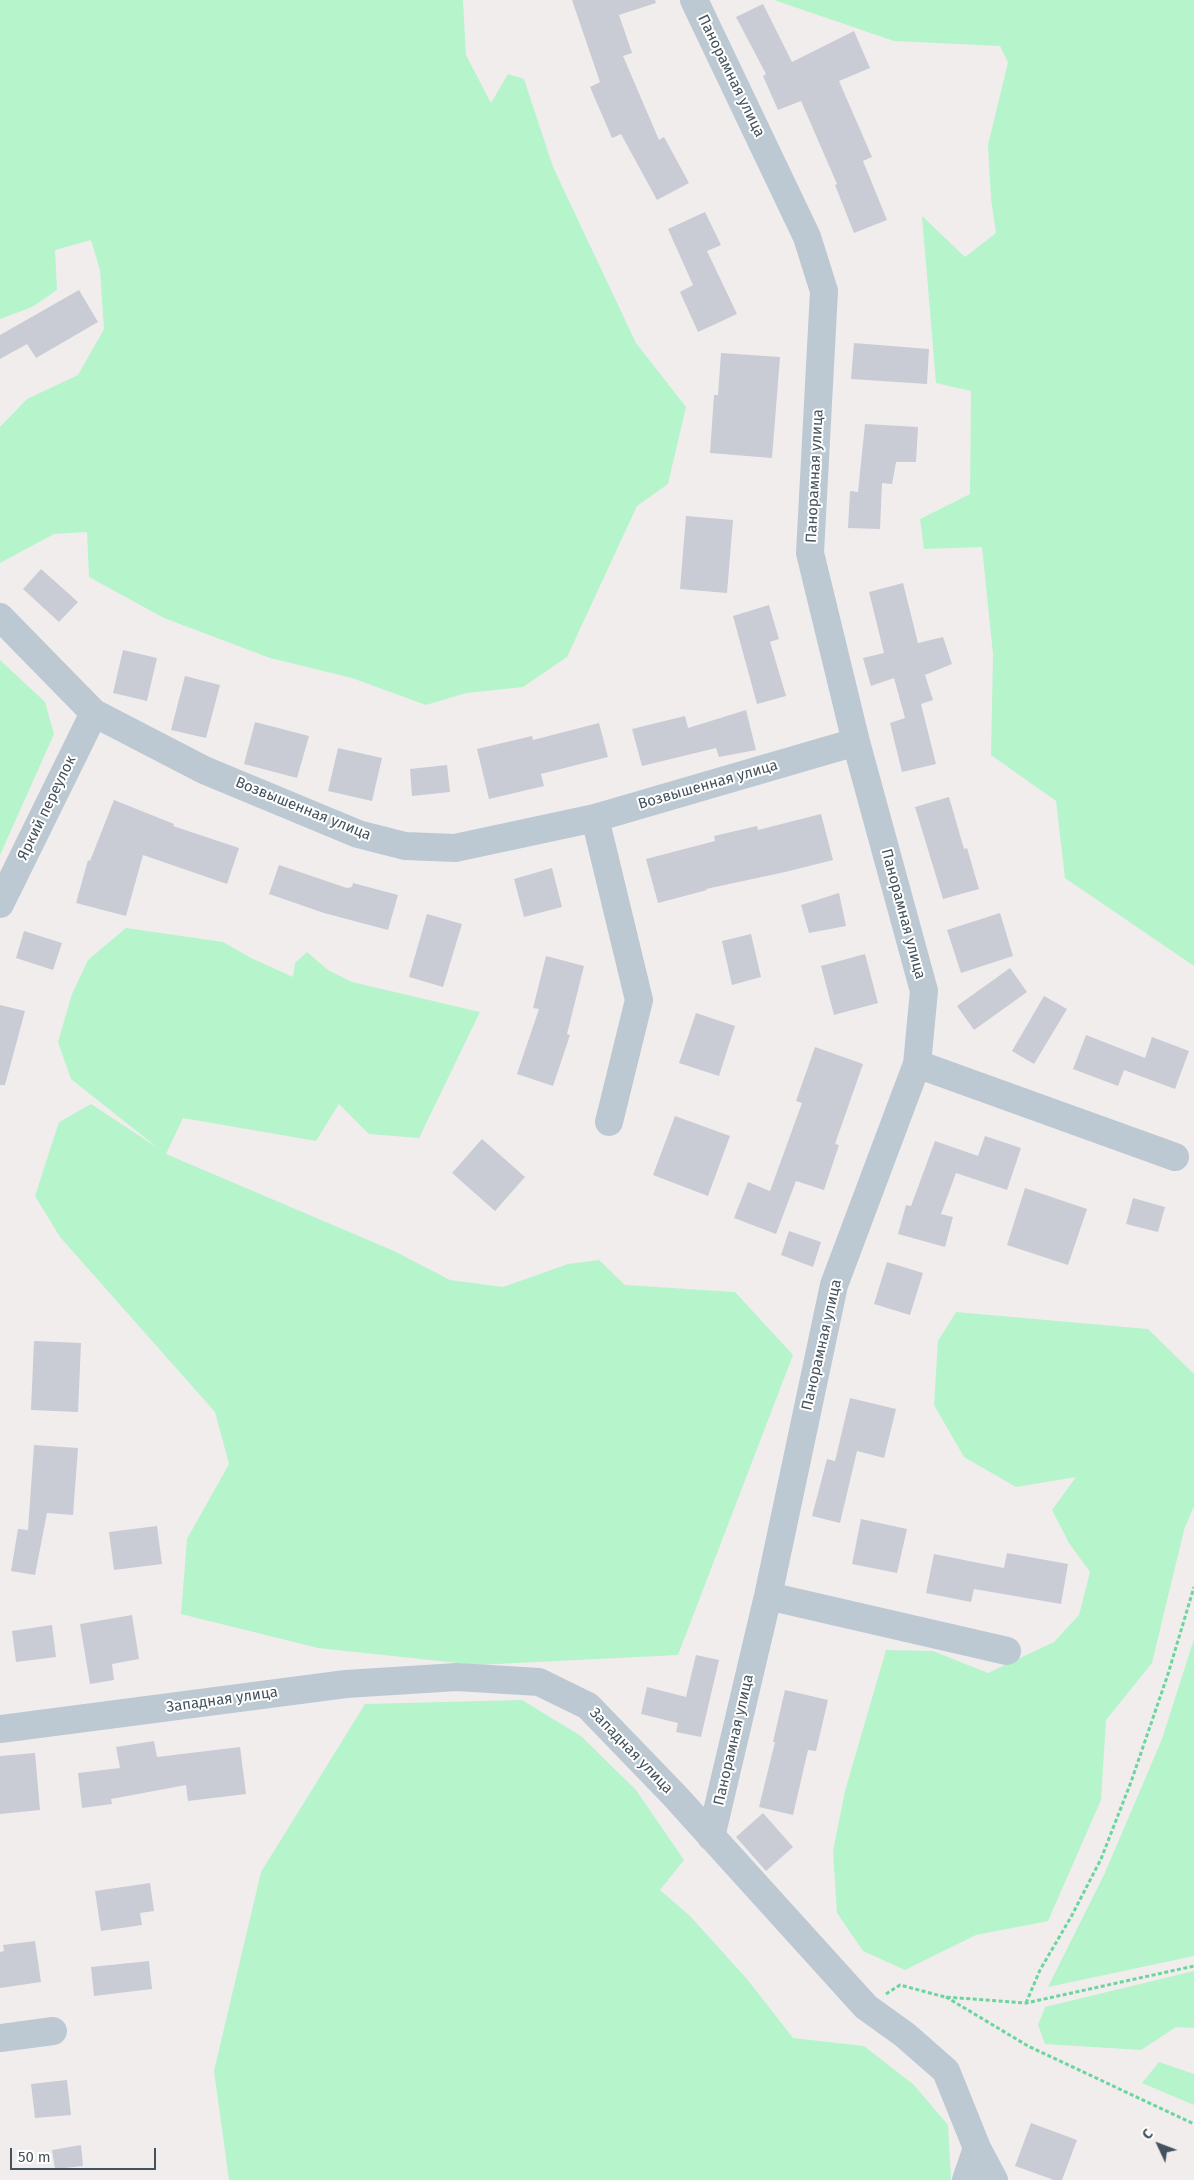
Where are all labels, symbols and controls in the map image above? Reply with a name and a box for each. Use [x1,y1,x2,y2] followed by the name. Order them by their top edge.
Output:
[694,12,768,140] street label: Панорамная улица
[803,409,827,543] street label: Панорамная улица
[14,753,80,863] street label: Яркий переулок
[636,756,780,814] street label: Возвышенная улица
[233,774,373,844] street label: Возвышенная улица
[877,847,929,981] street label: Панорамная улица
[798,1278,846,1412] street label: Панорамная улица
[710,1673,758,1807] street label: Панорамная улица
[165,1683,279,1717] street label: Западная улица
[585,1704,677,1798] street label: Западная улица
[1134,2120,1184,2170] north arrow
[1139,2126,1157,2143] text: С
[12,2138,159,2170] scale bar
[18,2148,51,2166] text: 50 m

